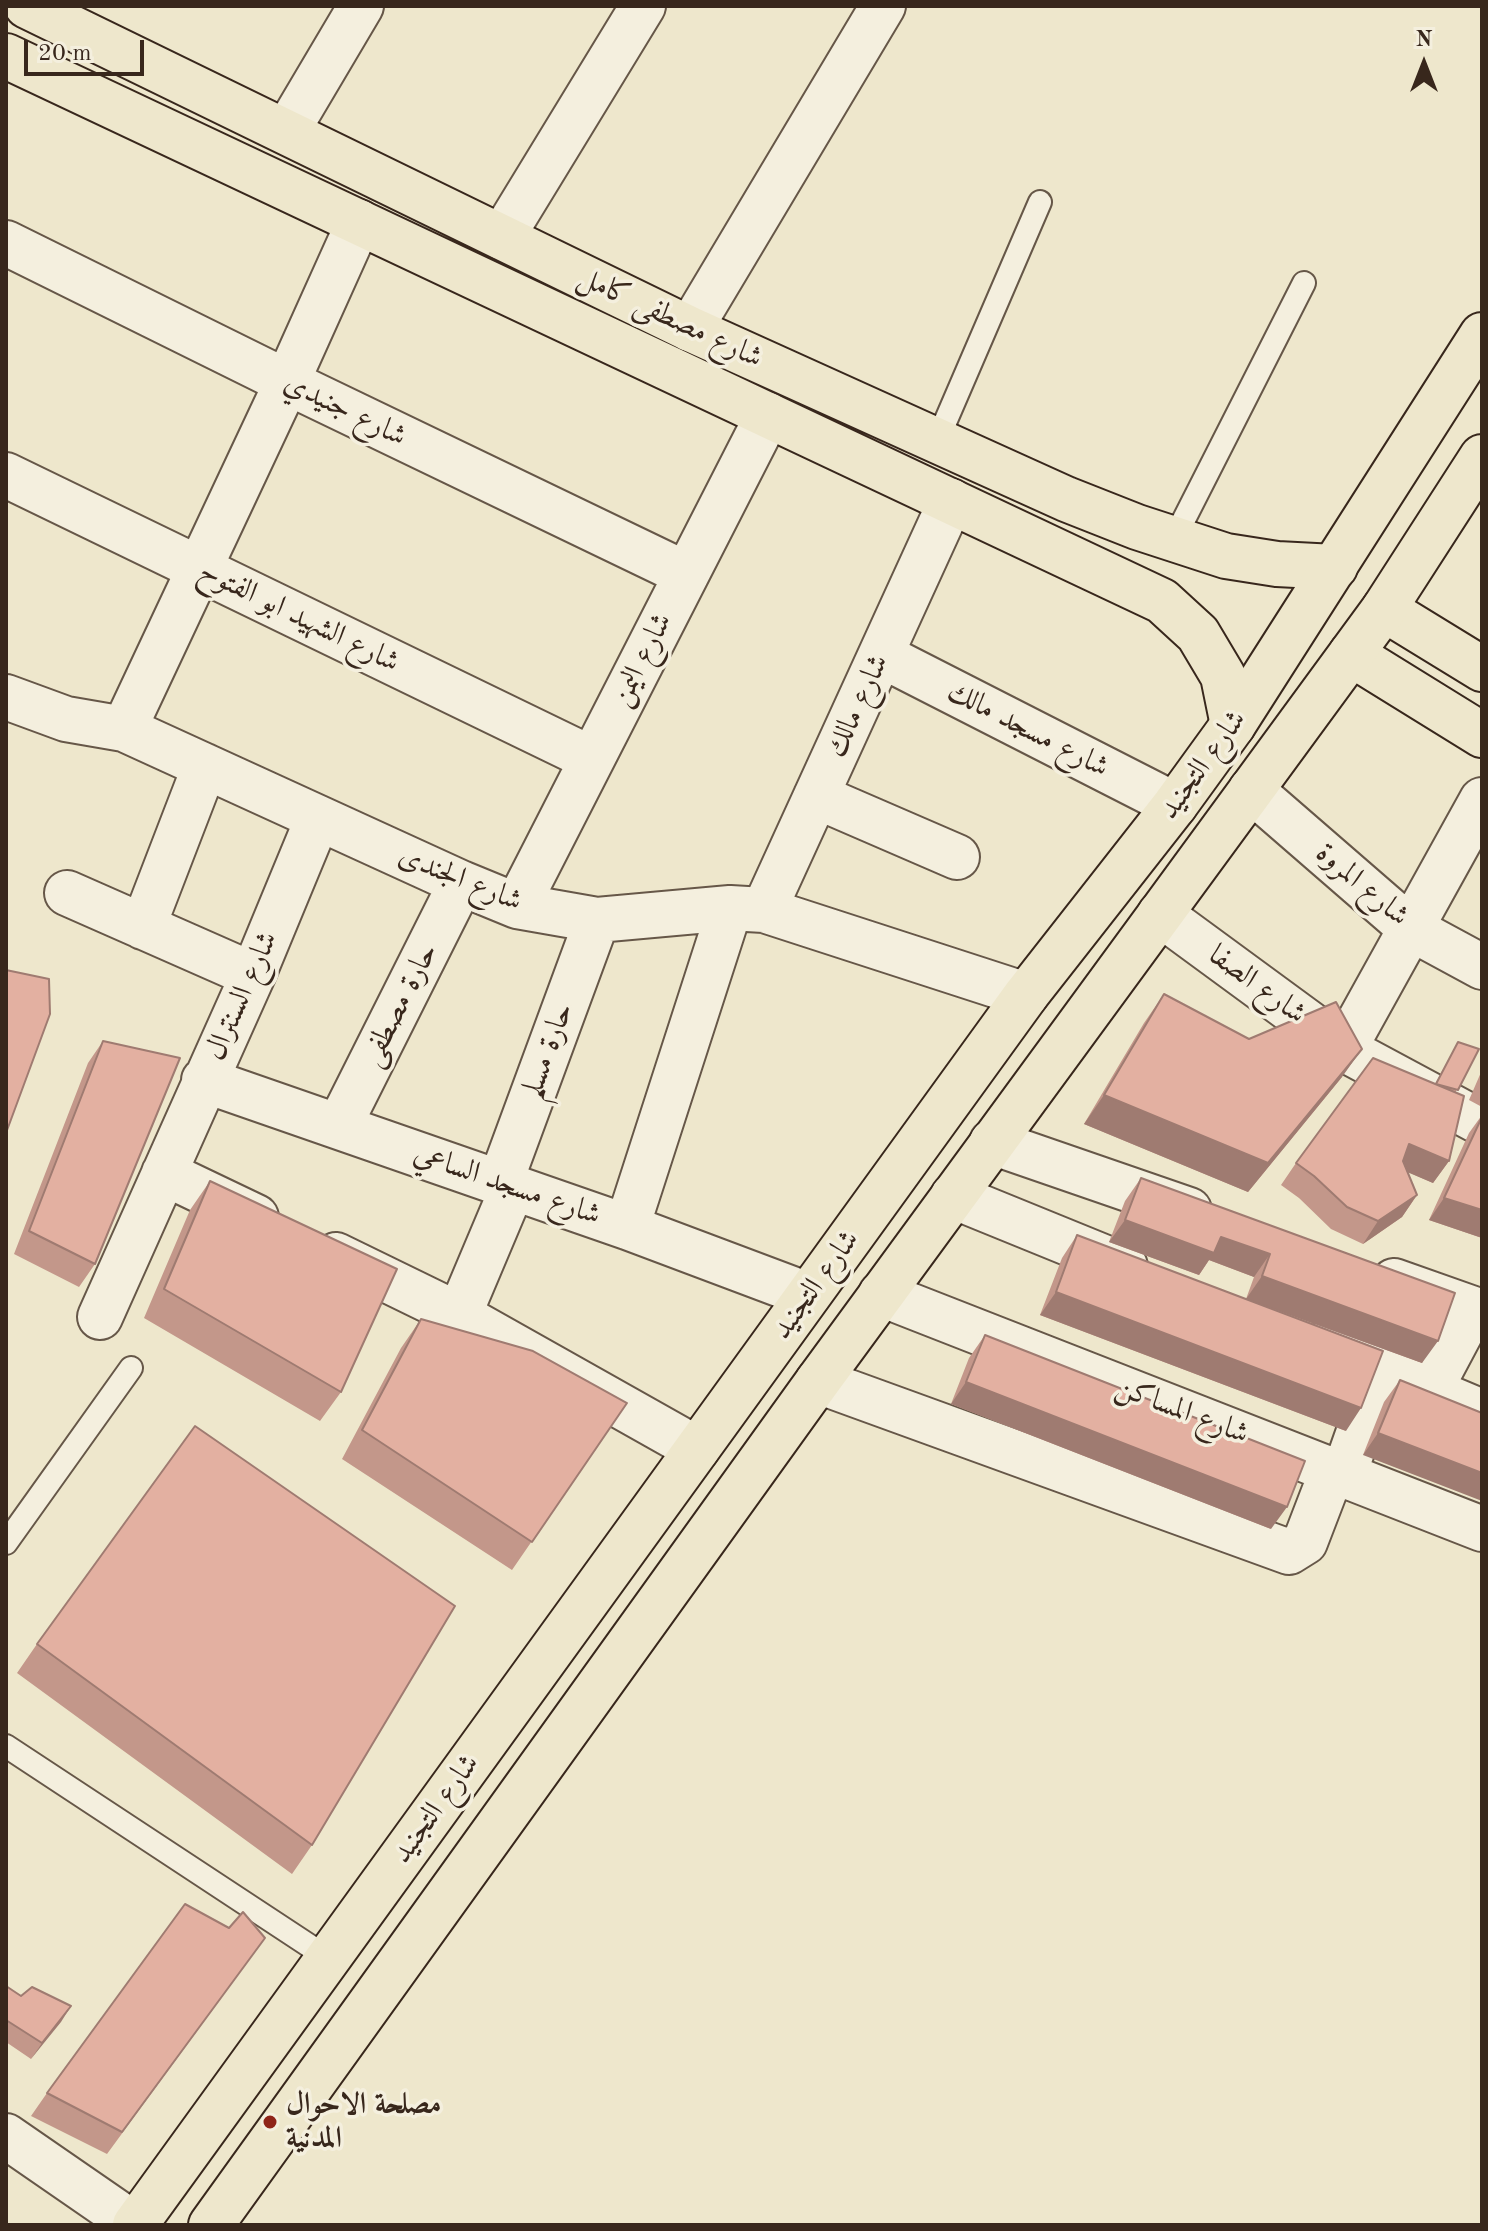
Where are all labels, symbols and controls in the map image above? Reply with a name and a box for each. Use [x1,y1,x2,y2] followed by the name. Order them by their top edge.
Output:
[28,24,148,74] scale bar
[1384,24,1464,104] north arrow
[1416,29,1432,51] text: N
[38,42,92,66] text: 20 m
[572,259,768,377] street label: شارع مصطفى كامل
[278,365,412,455] street label: شارع جنيدي
[193,553,405,681] street label: شارع الشهيد ابو الفتوح
[603,607,681,713] street label: شارع اليمن
[819,649,897,763] street label: شارع مالك
[941,674,1115,786] street label: شارع مسجد مالك
[1151,703,1255,827] street label: شارع التجنيد
[1308,836,1416,934] street label: شارع المروة
[393,838,527,920] street label: شارع الجندى
[198,926,286,1066] street label: شارع السنترال
[354,937,446,1073] street label: حارة مصطفى
[1201,937,1313,1033] street label: شارع الصفا
[514,998,582,1104] street label: حارة مسلم
[409,1136,605,1234] street label: شارع مسجد الساعي
[764,1223,868,1347] street label: شارع التجنيد
[1110,1369,1254,1453] street label: شارع المساكن
[384,1747,488,1871] street label: شارع التجنيد
[286,2087,441,2158] place label: مصلحة الاحوال المدنية
[261,2113,279,2131] marker: مصلحة الاحوال المدنية

